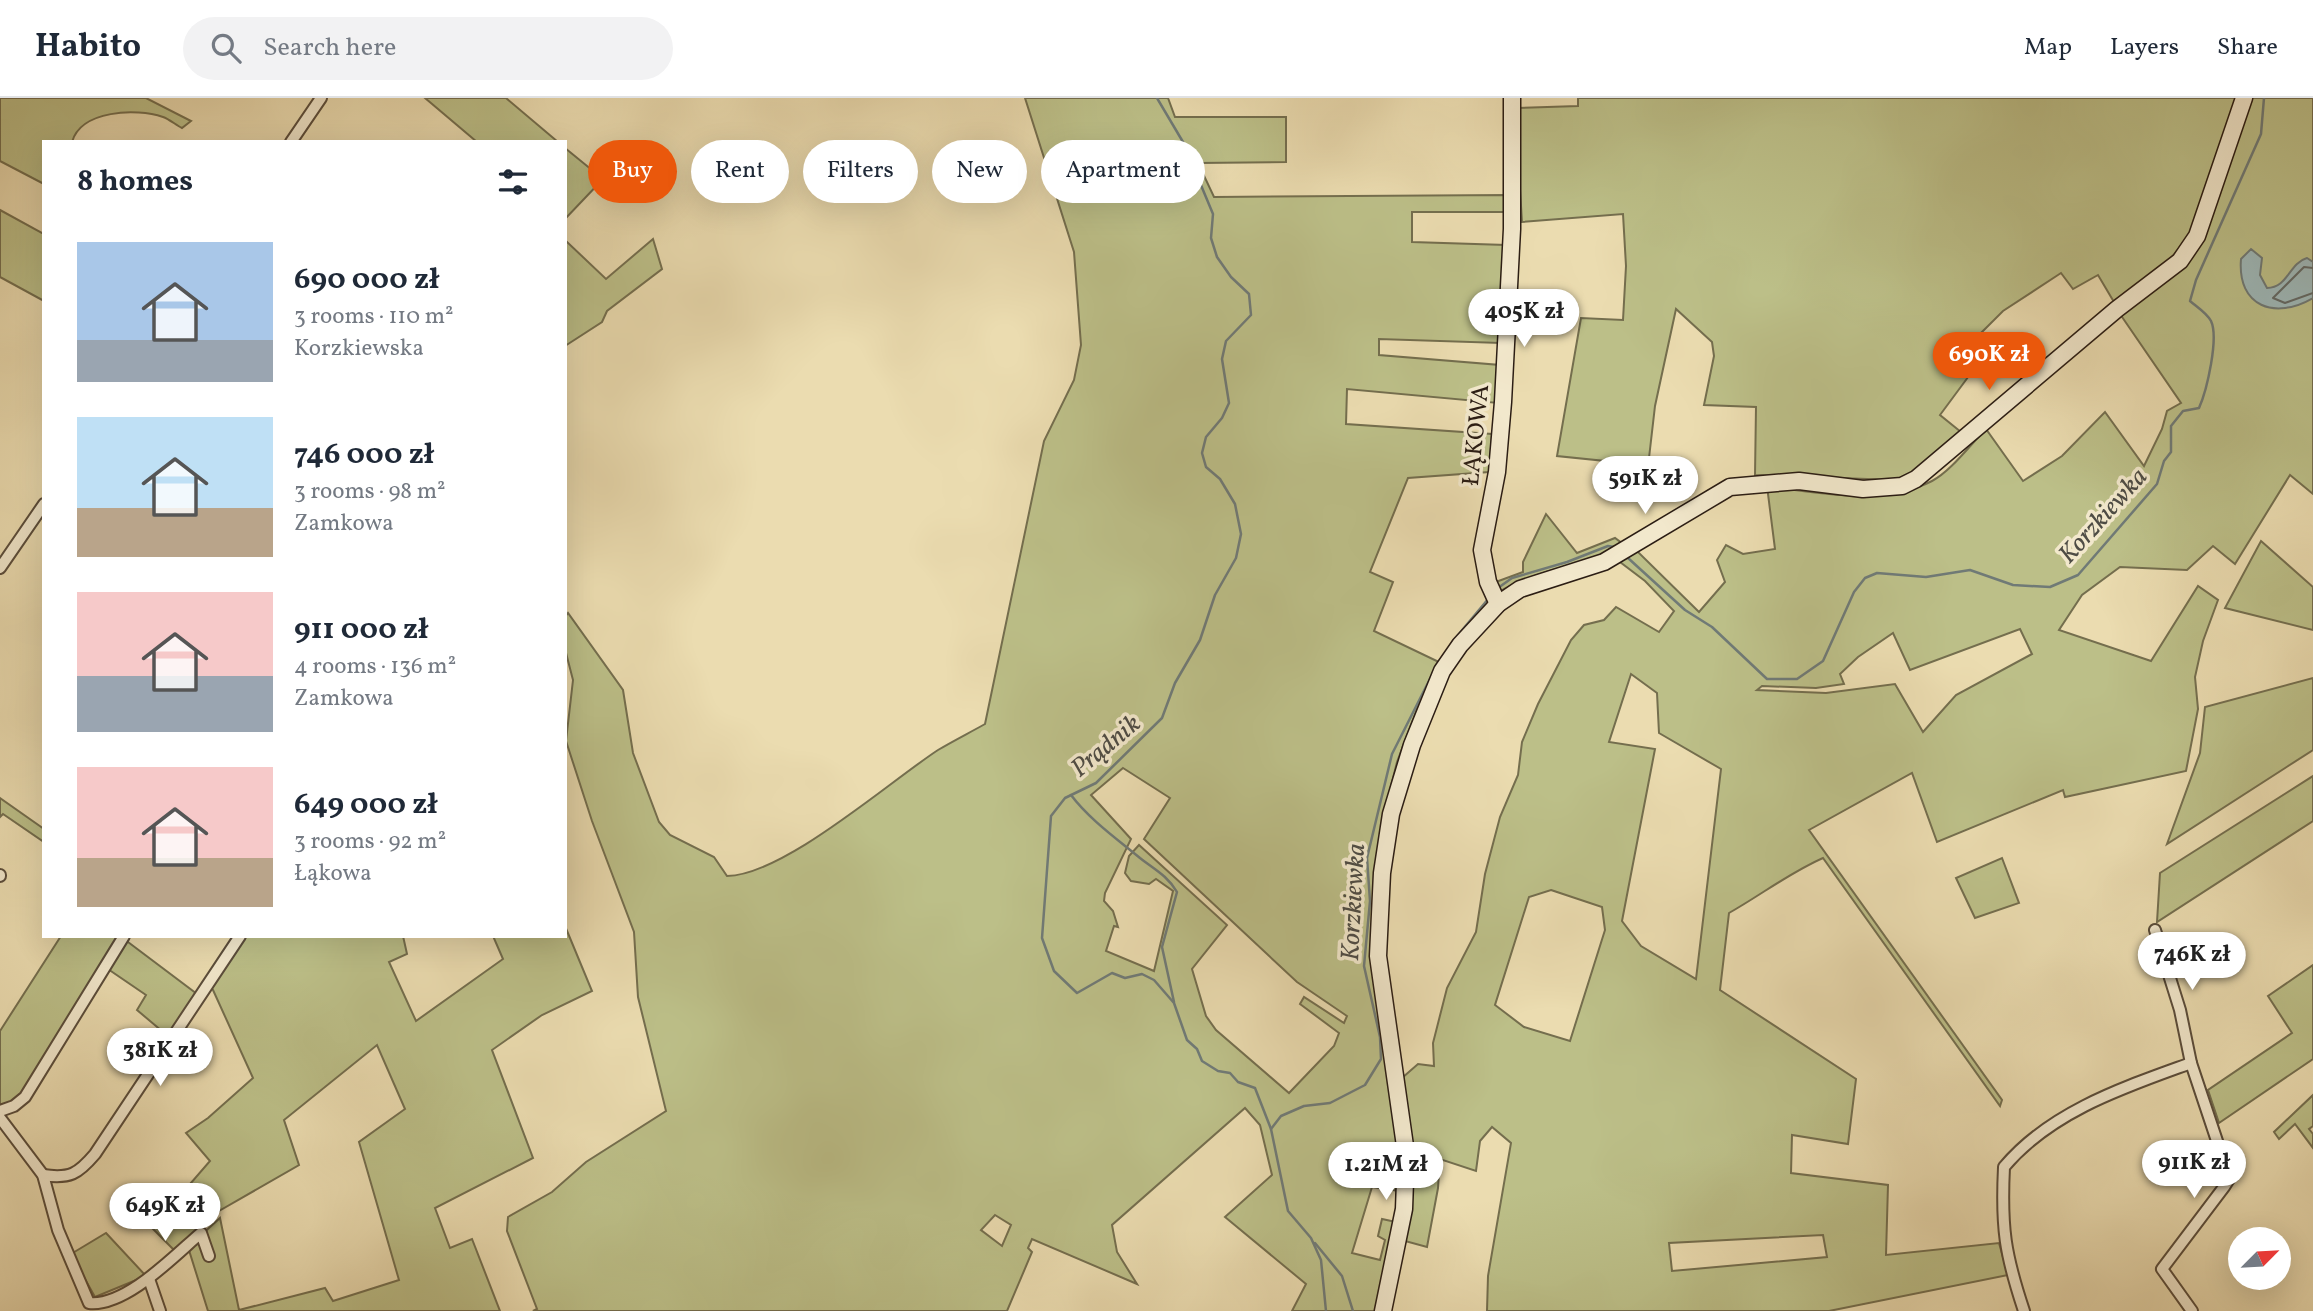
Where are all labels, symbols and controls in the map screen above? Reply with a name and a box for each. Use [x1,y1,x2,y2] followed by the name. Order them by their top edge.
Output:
[183,17,673,80] search box
[35,25,141,71] text: Habito
[207,29,245,67] icon: search
[263,30,396,66] text: Search here
[2024,31,2072,65] text: Map
[2110,31,2179,65] text: Layers
[2217,31,2278,65] text: Share
[588,140,677,203] chip: Buy
[691,140,789,203] chip: Rent
[803,140,918,203] chip: Filters
[932,140,1027,203] chip: New
[1041,140,1205,203] chip: Apartment
[77,161,193,203] text: 8 homes
[494,163,532,201] icon: filters
[294,259,439,301] text: 690 000 zł
[133,270,217,354] icon: home
[1459,289,1589,349] pin: 405K zł
[1484,296,1564,328] text: 405K zł
[294,301,454,333] text: 3 rooms · 110 m²
[1924,332,2054,392] pin: 690K zł
[294,333,424,365] text: Korzkiewska
[1949,339,2029,371] text: 690K zł
[1455,383,1499,488] street label: ŁĄKOWA
[294,434,434,476] text: 746 000 zł
[133,445,217,529] icon: home
[1580,456,1710,516] pin: 591K zł
[2051,461,2156,572] water label: Korzkiewka
[1608,463,1682,495] text: 591K zł
[294,476,446,508] text: 3 rooms · 98 m²
[294,508,394,540] text: Zamkowa
[294,609,428,651] text: 911 000 zł
[133,620,217,704] icon: home
[294,651,456,683] text: 4 rooms · 136 m²
[294,683,394,715] text: Zamkowa
[1064,707,1149,787] water label: Prądnik
[294,784,438,826] text: 649 000 zł
[133,795,217,879] icon: home
[294,826,446,858] text: 3 rooms · 92 m²
[1333,842,1375,962] water label: Korzkiewka
[294,858,372,890] text: Łąkowa
[2127,932,2257,992] pin: 746K zł
[2154,939,2230,971] text: 746K zł
[95,1028,225,1088] pin: 381K zł
[123,1035,197,1067] text: 381K zł
[2129,1140,2259,1200] pin: 911K zł
[1314,1142,1458,1202] pin: 1.21M zł
[2158,1147,2230,1179] text: 911K zł
[1344,1149,1428,1181] text: 1.21M zł
[100,1184,230,1243] pin: 649K zł
[125,1190,205,1222] text: 649K zł
[2228,1227,2291,1290] north arrow
[2228,1227,2291,1290] map controls

